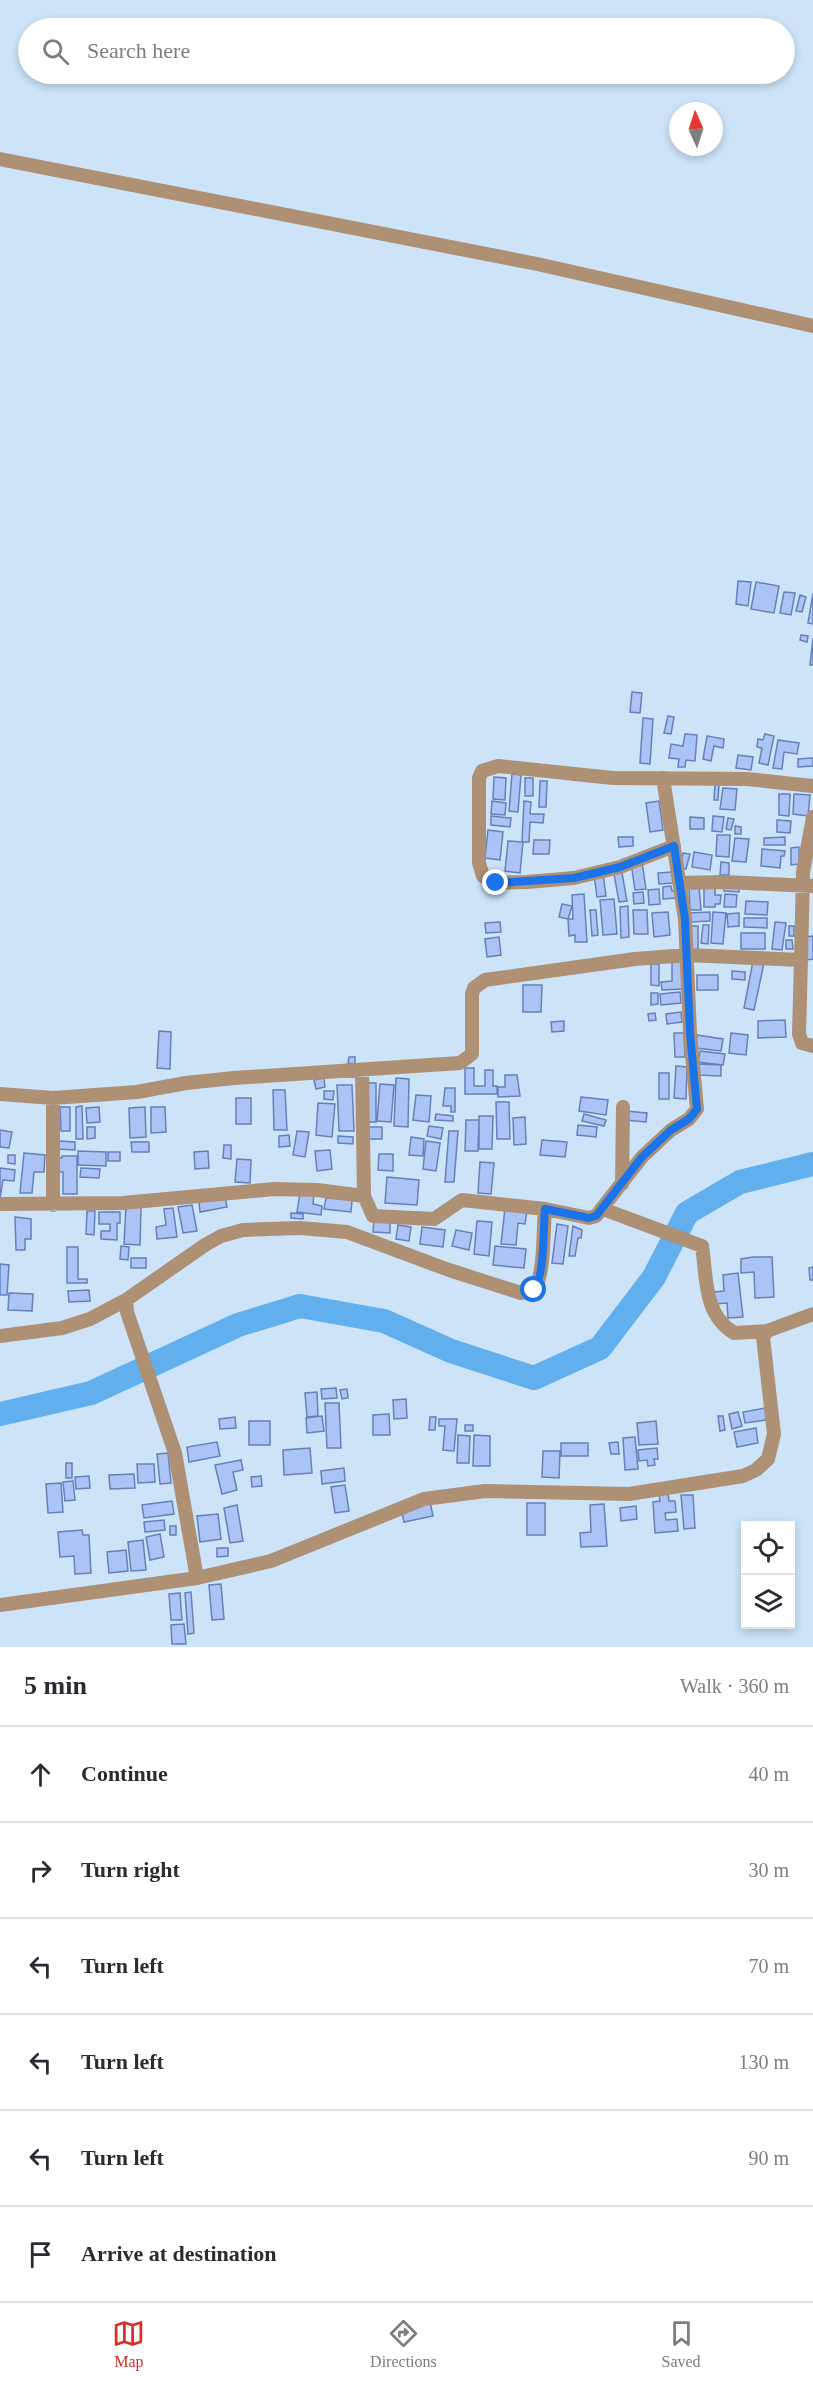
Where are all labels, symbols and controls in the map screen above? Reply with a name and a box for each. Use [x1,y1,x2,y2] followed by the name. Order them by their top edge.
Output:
[18,18,795,84] search box
[39,35,72,68] icon: search
[87,38,190,63] text: Search here
[669,102,723,156] north arrow
[482,869,508,895] route end
[520,1276,546,1302] route start
[741,1521,795,1629] map controls
[741,1521,795,1575] button: locate
[741,1575,795,1629] button: layers
[24,1671,87,1700] text: 5 min
[680,1675,789,1697] text: Walk · 360 m
[24,1758,57,1791] icon: ahead
[81,1761,168,1786] text: Continue
[748,1763,789,1785] text: 40 m
[24,1854,57,1887] icon: right
[81,1857,180,1882] text: Turn right
[748,1859,789,1881] text: 30 m
[24,1950,57,1983] icon: left
[81,1953,164,1978] text: Turn left
[748,1955,789,1977] text: 70 m
[24,2046,57,2079] icon: left
[81,2049,164,2074] text: Turn left
[738,2051,789,2073] text: 130 m
[24,2142,57,2175] icon: left
[81,2145,164,2170] text: Turn left
[748,2147,789,2169] text: 90 m
[24,2238,57,2271] icon: arrive
[81,2241,277,2266] text: Arrive at destination
[112,2317,145,2371] tab: Map
[370,2317,437,2371] tab: Directions
[661,2317,701,2371] tab: Saved

